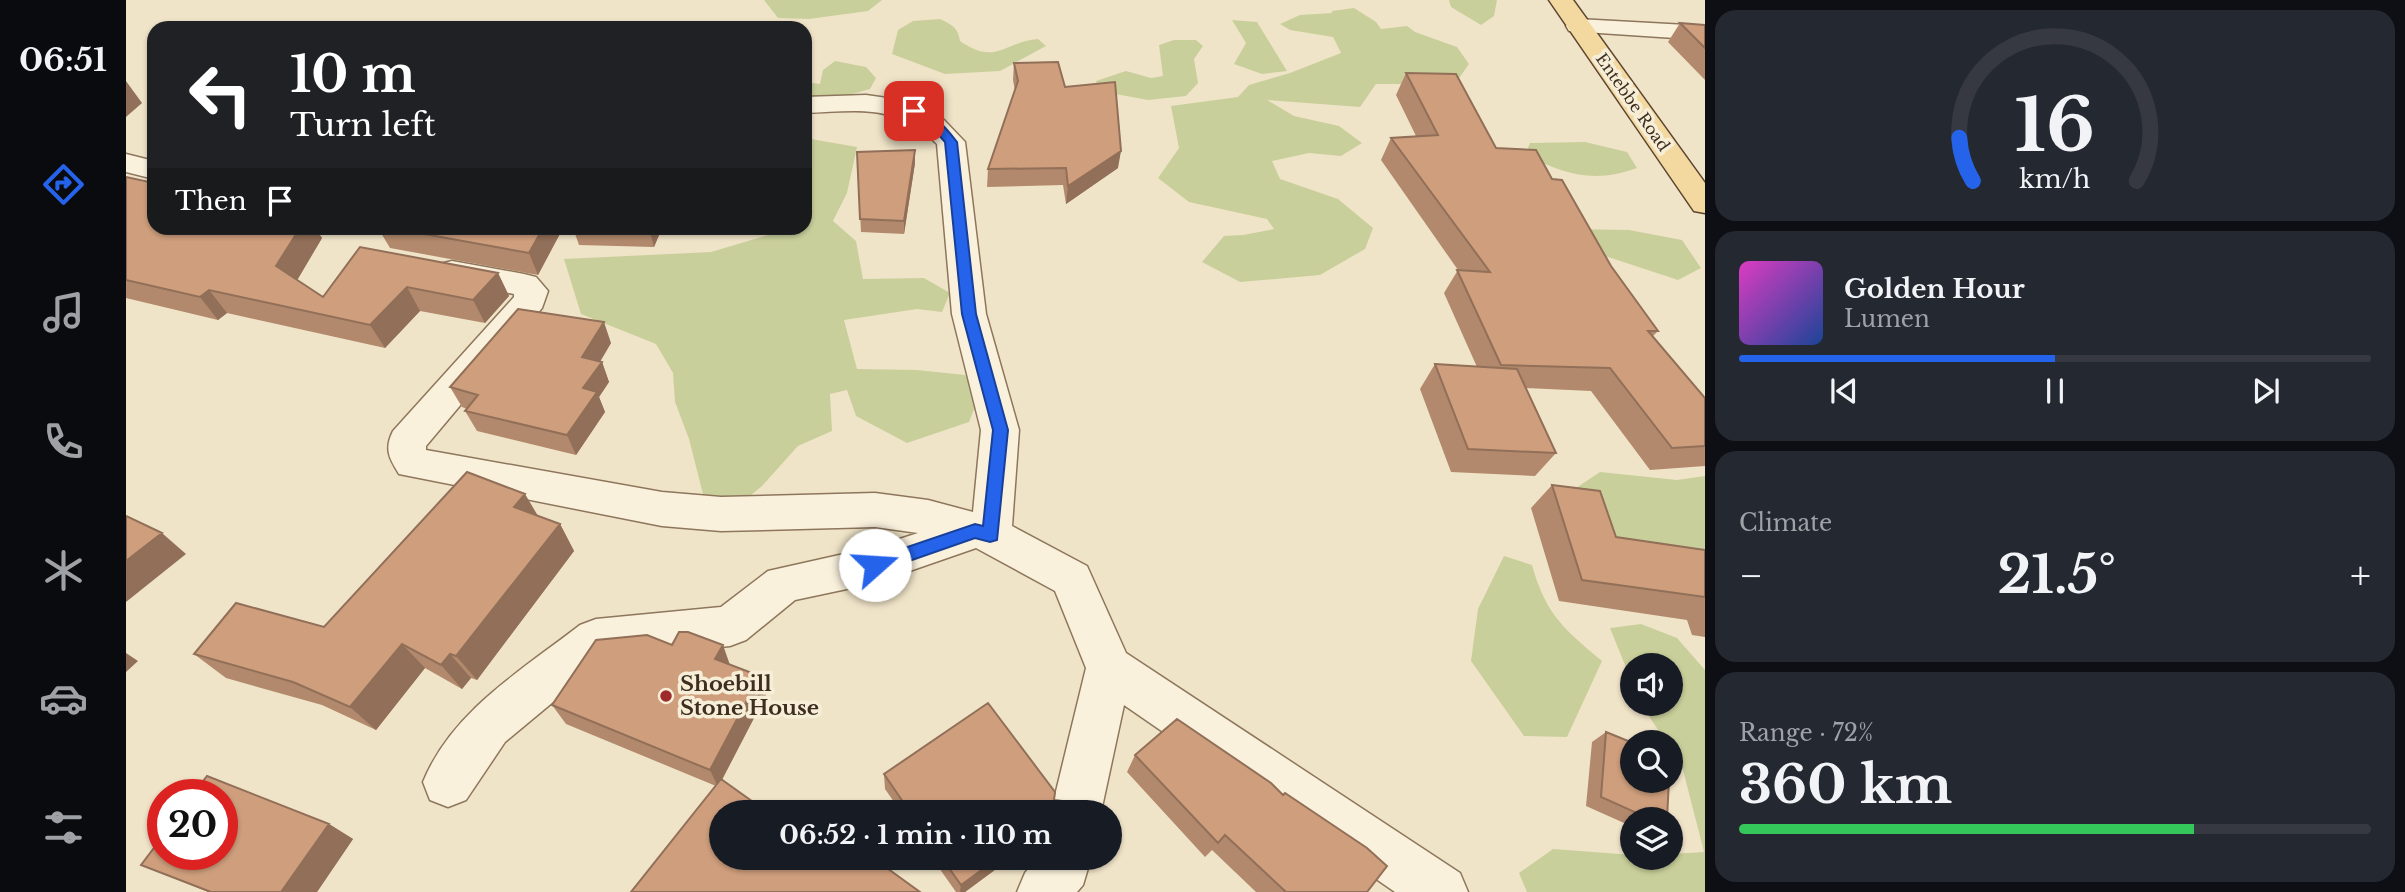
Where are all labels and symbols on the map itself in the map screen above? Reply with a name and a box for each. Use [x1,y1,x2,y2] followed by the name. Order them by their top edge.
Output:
[1592,49,1674,155] street label: Entebbe Road
[884,81,944,141] pin
[838,528,912,602] position arrow
[680,671,819,721] place label: Shoebill Stone House
[658,688,674,704] marker: Shoebill Stone House
[147,779,238,870] speed limit sign: 20

